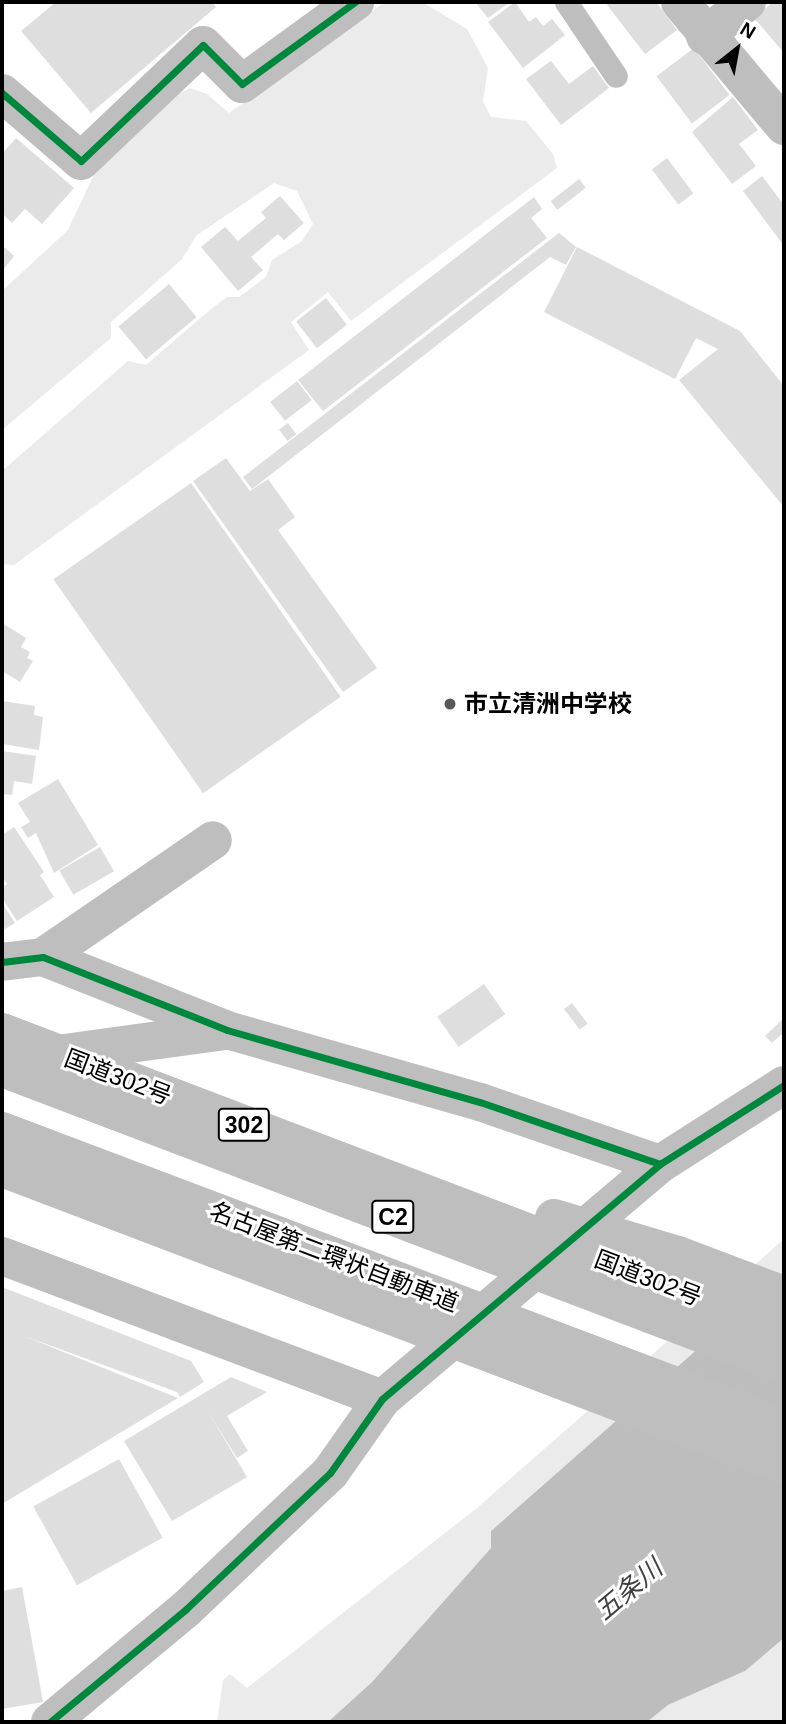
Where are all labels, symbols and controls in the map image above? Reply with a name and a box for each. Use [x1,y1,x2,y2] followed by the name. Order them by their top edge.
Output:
[702,14,772,84] north arrow
[737,18,759,43] text: N
[464,690,632,718] place label: 市立清洲中学校
[442,696,458,712] marker: 市立清洲中学校
[61,1043,175,1111] street label: 国道302号
[218,1106,270,1144] road number: 302
[206,1196,462,1318] street label: 名古屋第二環状自動車道
[370,1198,416,1236] road number: C2
[591,1244,705,1312] street label: 国道302号
[589,1553,669,1627] water label: 五条川

